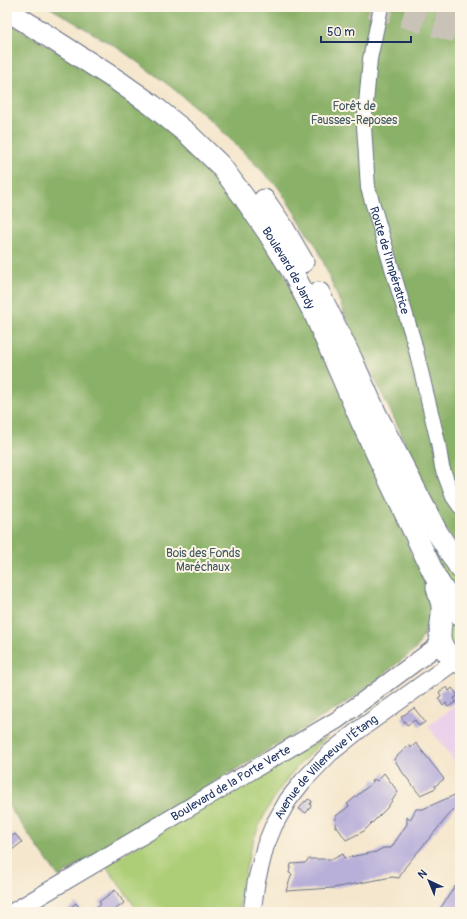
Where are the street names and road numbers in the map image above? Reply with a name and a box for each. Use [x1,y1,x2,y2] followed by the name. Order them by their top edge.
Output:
[366,205,412,316] street label: Route de l'Impératrice
[258,224,318,312] street label: Boulevard de Jardy
[272,712,381,822] street label: Avenue de Villeneuve l'Étang
[169,742,293,825] street label: Boulevard de la Porte Verte

